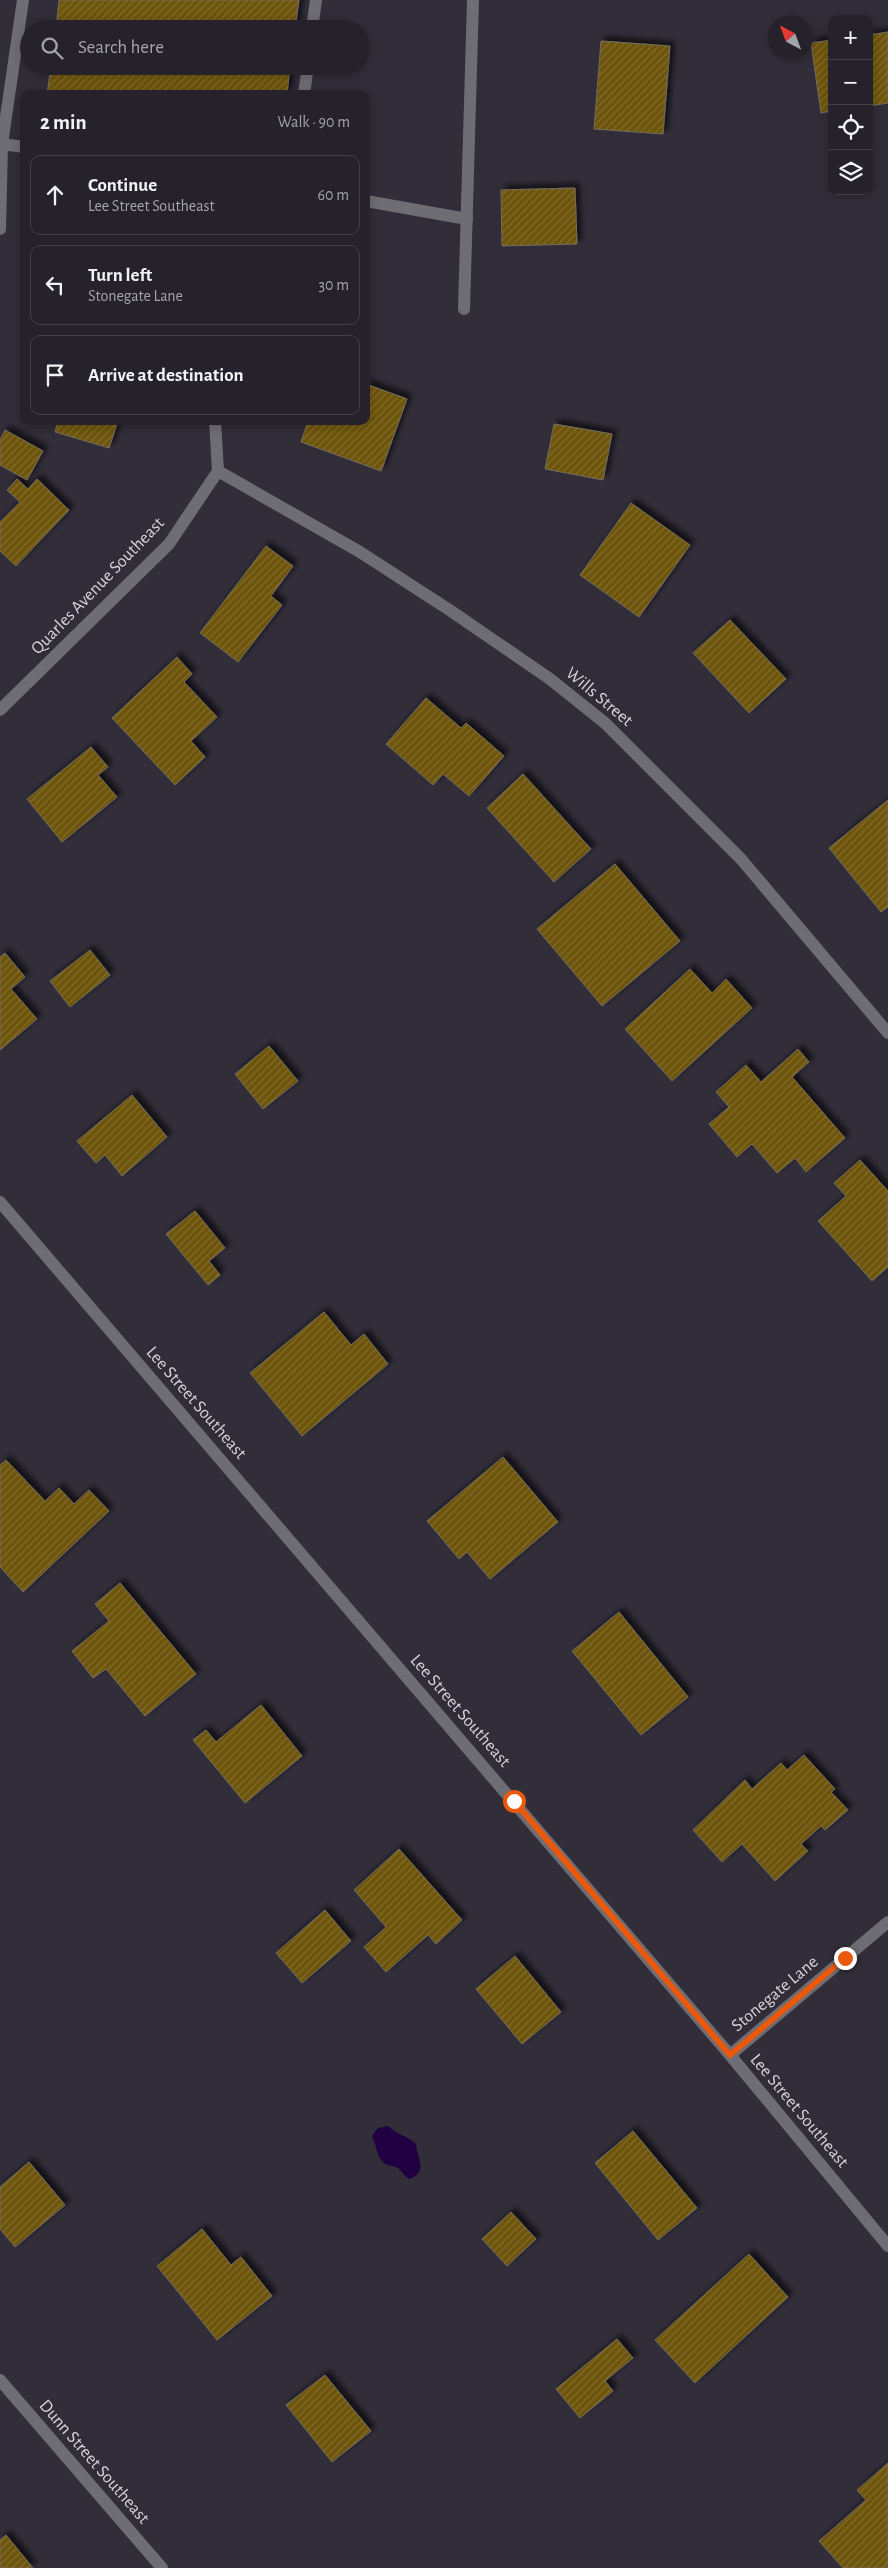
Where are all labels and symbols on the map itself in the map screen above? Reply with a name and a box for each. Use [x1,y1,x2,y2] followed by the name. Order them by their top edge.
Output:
[768,15,813,60] north arrow
[28,514,168,658] street label: Quarles Avenue Southeast
[562,664,636,730] street label: Wills Street
[142,1343,250,1463] street label: Lee Street Southeast
[406,1651,514,1771] street label: Lee Street Southeast
[503,1790,526,1813] route start
[834,1947,857,1970] route end
[728,1953,822,2035] street label: Stonegate Lane
[746,2051,852,2172] street label: Lee Street Southeast
[36,2397,153,2528] street label: Dunn Street Southeast

